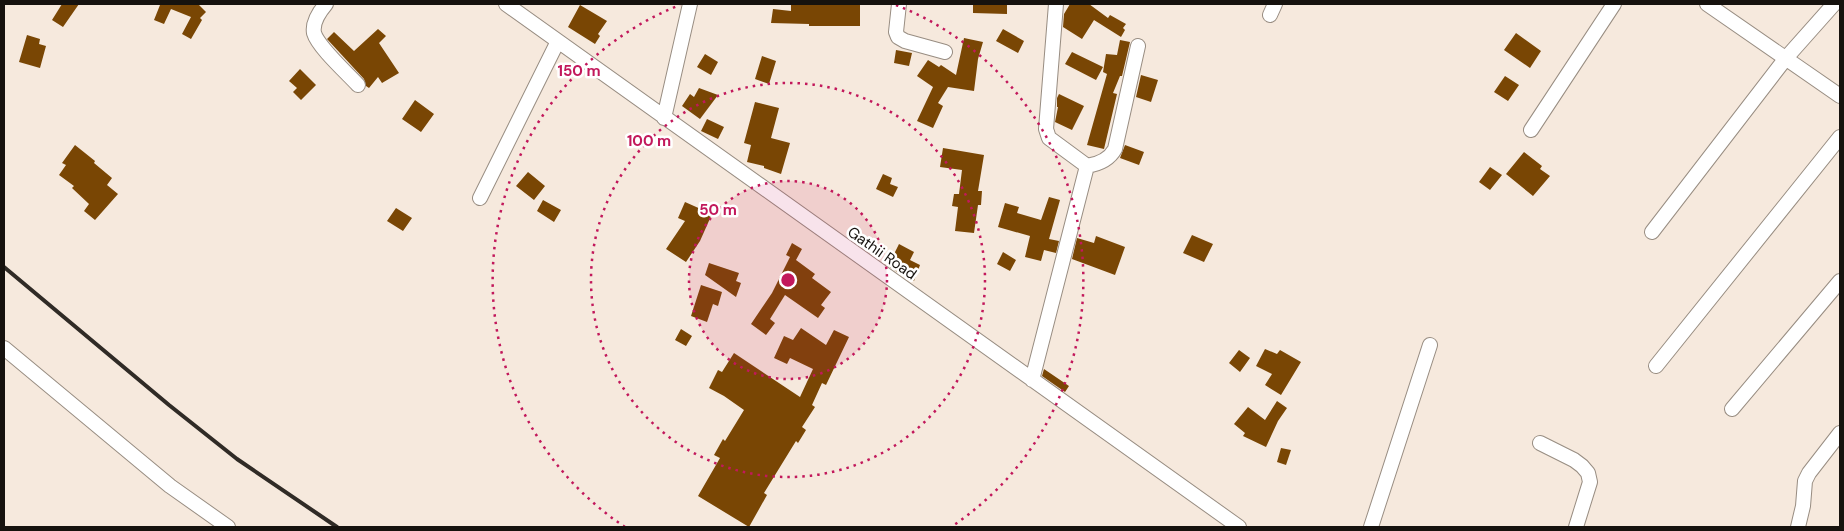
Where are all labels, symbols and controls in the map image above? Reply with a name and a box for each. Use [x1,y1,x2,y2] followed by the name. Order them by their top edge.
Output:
[558,61,601,81] text: 150 m
[627,131,671,151] text: 100 m
[699,200,737,220] text: 50 m
[844,222,920,284] street label: Gathii Road
[779,271,797,289] centre of rings

